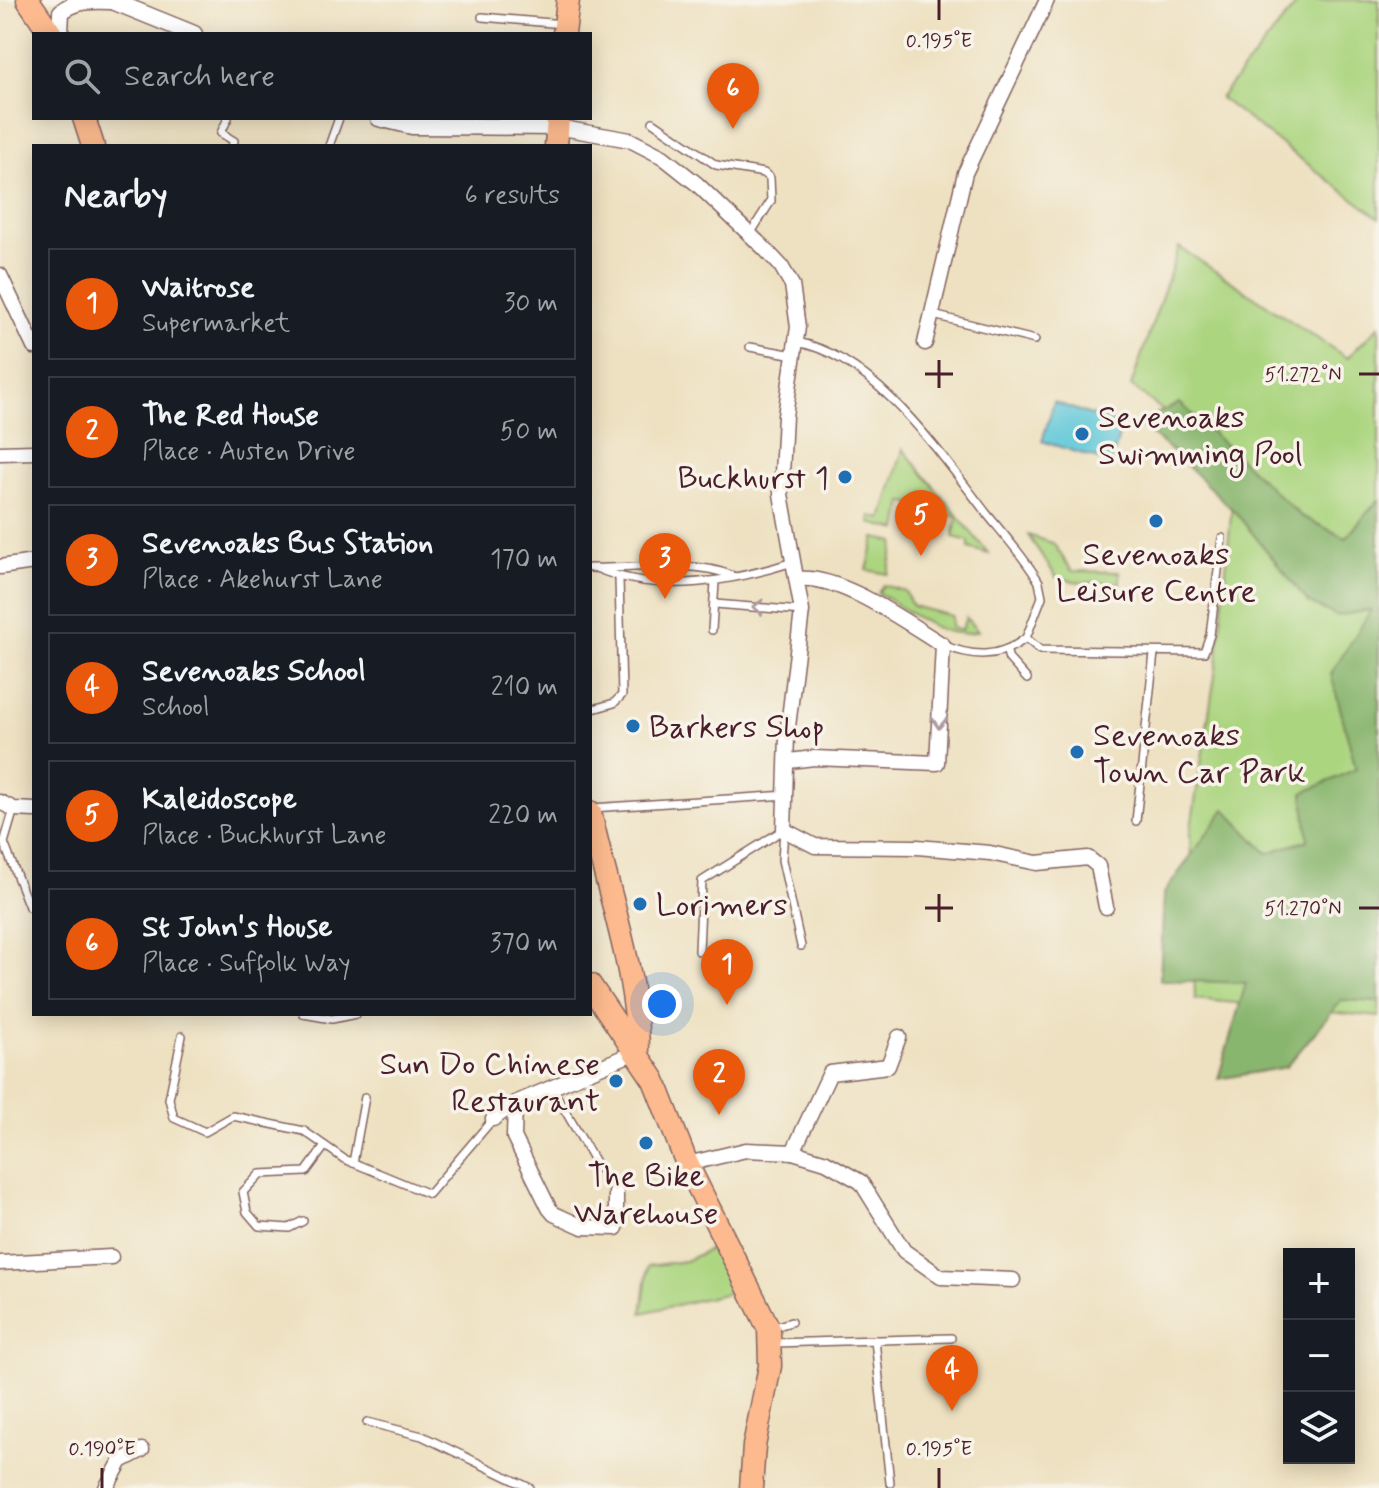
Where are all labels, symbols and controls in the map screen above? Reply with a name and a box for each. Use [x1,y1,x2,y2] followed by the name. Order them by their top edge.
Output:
[906,28,972,55] text: 0.195°E
[32,32,592,120] search box
[60,54,104,98] icon: search
[124,57,275,96] text: Search here
[707,63,759,129] pin: 6
[64,174,168,219] text: Nearby
[465,179,560,213] text: 6 results
[142,268,255,307] text: Waitrose
[86,287,98,321] text: 1
[504,287,558,321] text: 30 m
[142,307,290,341] text: Supermarket
[1264,362,1342,389] text: 51.272°N
[142,396,319,435] text: The Red House
[1098,397,1303,478] place label: Sevenoaks Swimming Pool
[86,415,98,449] text: 2
[500,415,558,449] text: 50 m
[1073,425,1091,443] marker: Sevenoaks Swimming Pool
[142,435,355,469] text: Place · Austen Drive
[677,458,829,500] place label: Buckhurst 1
[836,468,854,486] marker: Buckhurst 1
[895,490,947,556] pin: 5
[1147,512,1165,530] marker: Sevenoaks Leisure Centre
[142,524,433,563] text: Sevenoaks Bus Station
[639,533,691,599] pin: 3
[1056,534,1256,613] place label: Sevenoaks Leisure Centre
[86,543,98,577] text: 3
[490,543,558,577] text: 170 m
[142,563,383,597] text: Place · Akehurst Lane
[751,599,764,616] one-way arrow
[142,652,366,691] text: Sevenoaks School
[84,671,100,705] text: 4
[491,671,558,705] text: 210 m
[142,691,209,725] text: School
[649,707,825,749] place label: Barkers Shop
[1093,715,1306,794] place label: Sevenoaks Town Car Park
[624,717,642,735] marker: Barkers Shop
[931,717,948,730] one-way arrow
[1068,743,1086,761] marker: Sevenoaks Town Car Park
[142,780,297,819] text: Kaleidoscope
[84,799,100,833] text: 5
[488,799,558,833] text: 220 m
[142,819,387,853] text: Place · Buckhurst Lane
[656,885,788,927] place label: Lorimers
[631,895,649,913] marker: Lorimers
[1264,896,1342,923] text: 51.270°N
[142,908,332,947] text: St John's House
[85,927,99,961] text: 6
[490,927,558,961] text: 370 m
[701,939,753,1005] pin: 1
[142,947,351,981] text: Place · Suffolk Way
[642,984,682,1024] your location
[379,1044,600,1123] place label: Sun Do Chinese Restaurant
[693,1049,745,1115] pin: 2
[607,1072,625,1090] marker: Sun Do Chinese Restaurant
[637,1134,655,1152] marker: The Bike Warehouse
[574,1156,718,1235] place label: The Bike Warehouse
[1283,1248,1355,1464] map controls
[1283,1248,1355,1320] button: +
[1283,1320,1355,1392] button: −
[926,1345,978,1411] pin: 4
[1283,1392,1355,1464] button: layers
[68,1436,136,1463] text: 0.190°E
[906,1436,972,1463] text: 0.195°E

